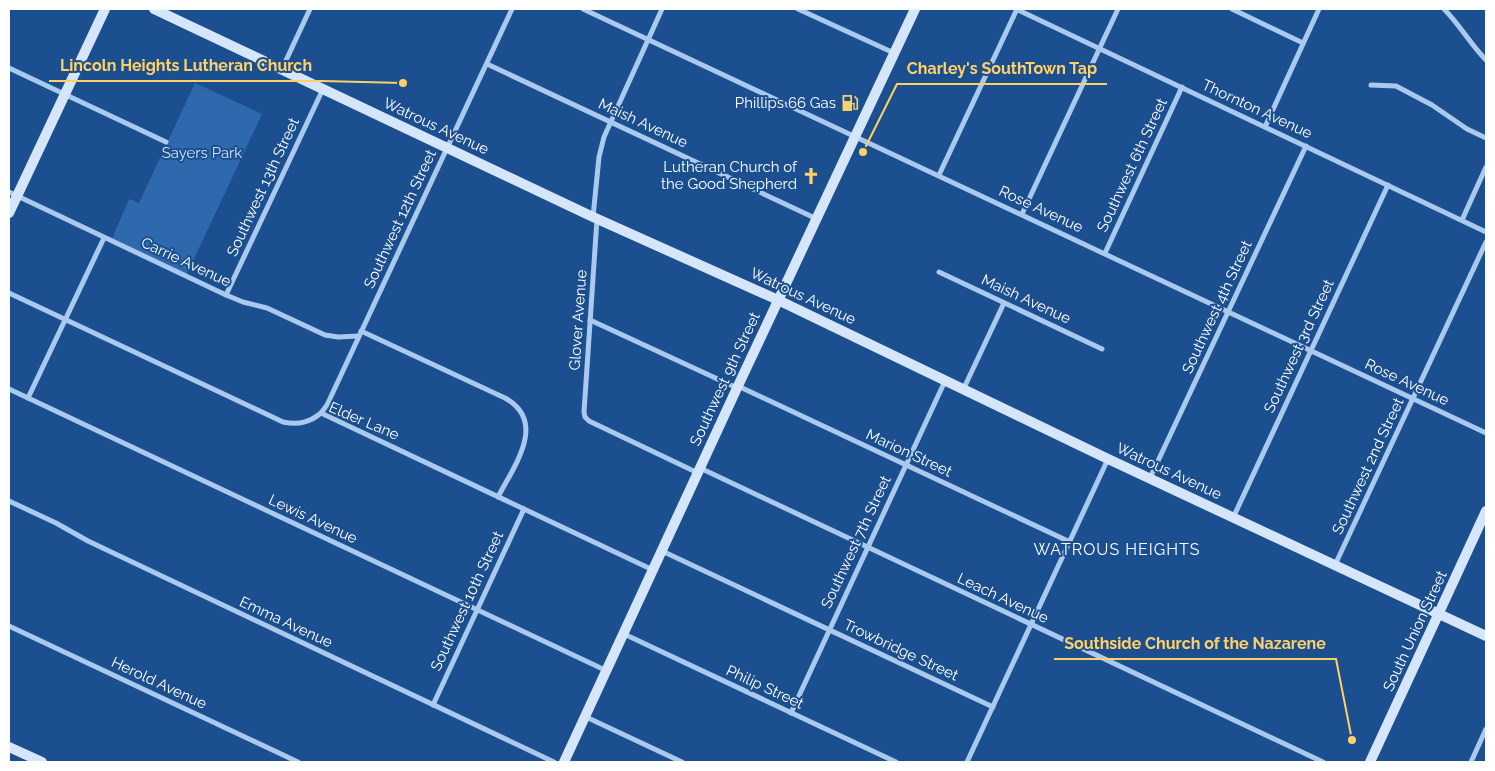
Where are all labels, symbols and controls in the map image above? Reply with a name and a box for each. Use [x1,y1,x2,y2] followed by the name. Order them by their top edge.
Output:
[49,50,322,81] callout: Lincoln Heights Lutheran Church
[897,53,1107,84] callout: Charley's SouthTown Tap
[60,56,312,75] text: Lincoln Heights Lutheran Church
[907,59,1097,78] text: Charley's SouthTown Tap
[1199,76,1315,142] street label: Thornton Avenue
[840,93,860,113] fuel station icon: Phillips 66 Gas
[380,94,492,158] street label: Watrous Avenue
[595,94,691,152] street label: Maish Avenue
[735,94,836,112] place label: Phillips 66 Gas
[1093,95,1171,235] street label: Southwest 6th Street
[223,115,303,259] street label: Southwest 13th Street
[162,144,242,162] park label: Sayers Park
[360,147,440,291] street label: Southwest 12th Street
[661,158,798,193] place label: Lutheran Church of the Good Shepherd
[801,166,821,186] church icon: Lutheran Church of the Good Shepherd
[996,182,1086,236] street label: Rose Avenue
[138,233,234,291] street label: Carrie Avenue
[1178,238,1256,376] street label: Southwest 4th Street
[747,264,859,328] street label: Watrous Avenue
[566,269,591,371] street label: Glover Avenue
[978,270,1074,328] street label: Maish Avenue
[1260,276,1338,416] street label: Southwest 3rd Street
[686,309,764,449] street label: Southwest 9th Street
[1362,355,1452,409] street label: Rose Avenue
[1328,395,1408,537] street label: Southwest 2nd Street
[326,398,402,444] street label: Elder Lane
[863,425,955,481] street label: Marion Street
[1113,439,1225,503] street label: Watrous Avenue
[817,473,895,611] street label: Southwest 7th Street
[266,491,360,547] street label: Lewis Avenue
[427,528,507,674] street label: Southwest 10th Street
[1034,540,1200,559] district label: WATROUS HEIGHTS
[1379,568,1451,694] street label: South Union Street
[955,569,1052,627] street label: Leach Avenue
[237,593,336,652] street label: Emma Avenue
[841,616,961,684] street label: Trowbridge Street
[1054,628,1336,659] callout: Southside Church of the Nazarene
[1064,634,1326,653] text: Southside Church of the Nazarene
[108,653,210,713] street label: Herold Avenue
[723,661,807,713] street label: Philip Street

